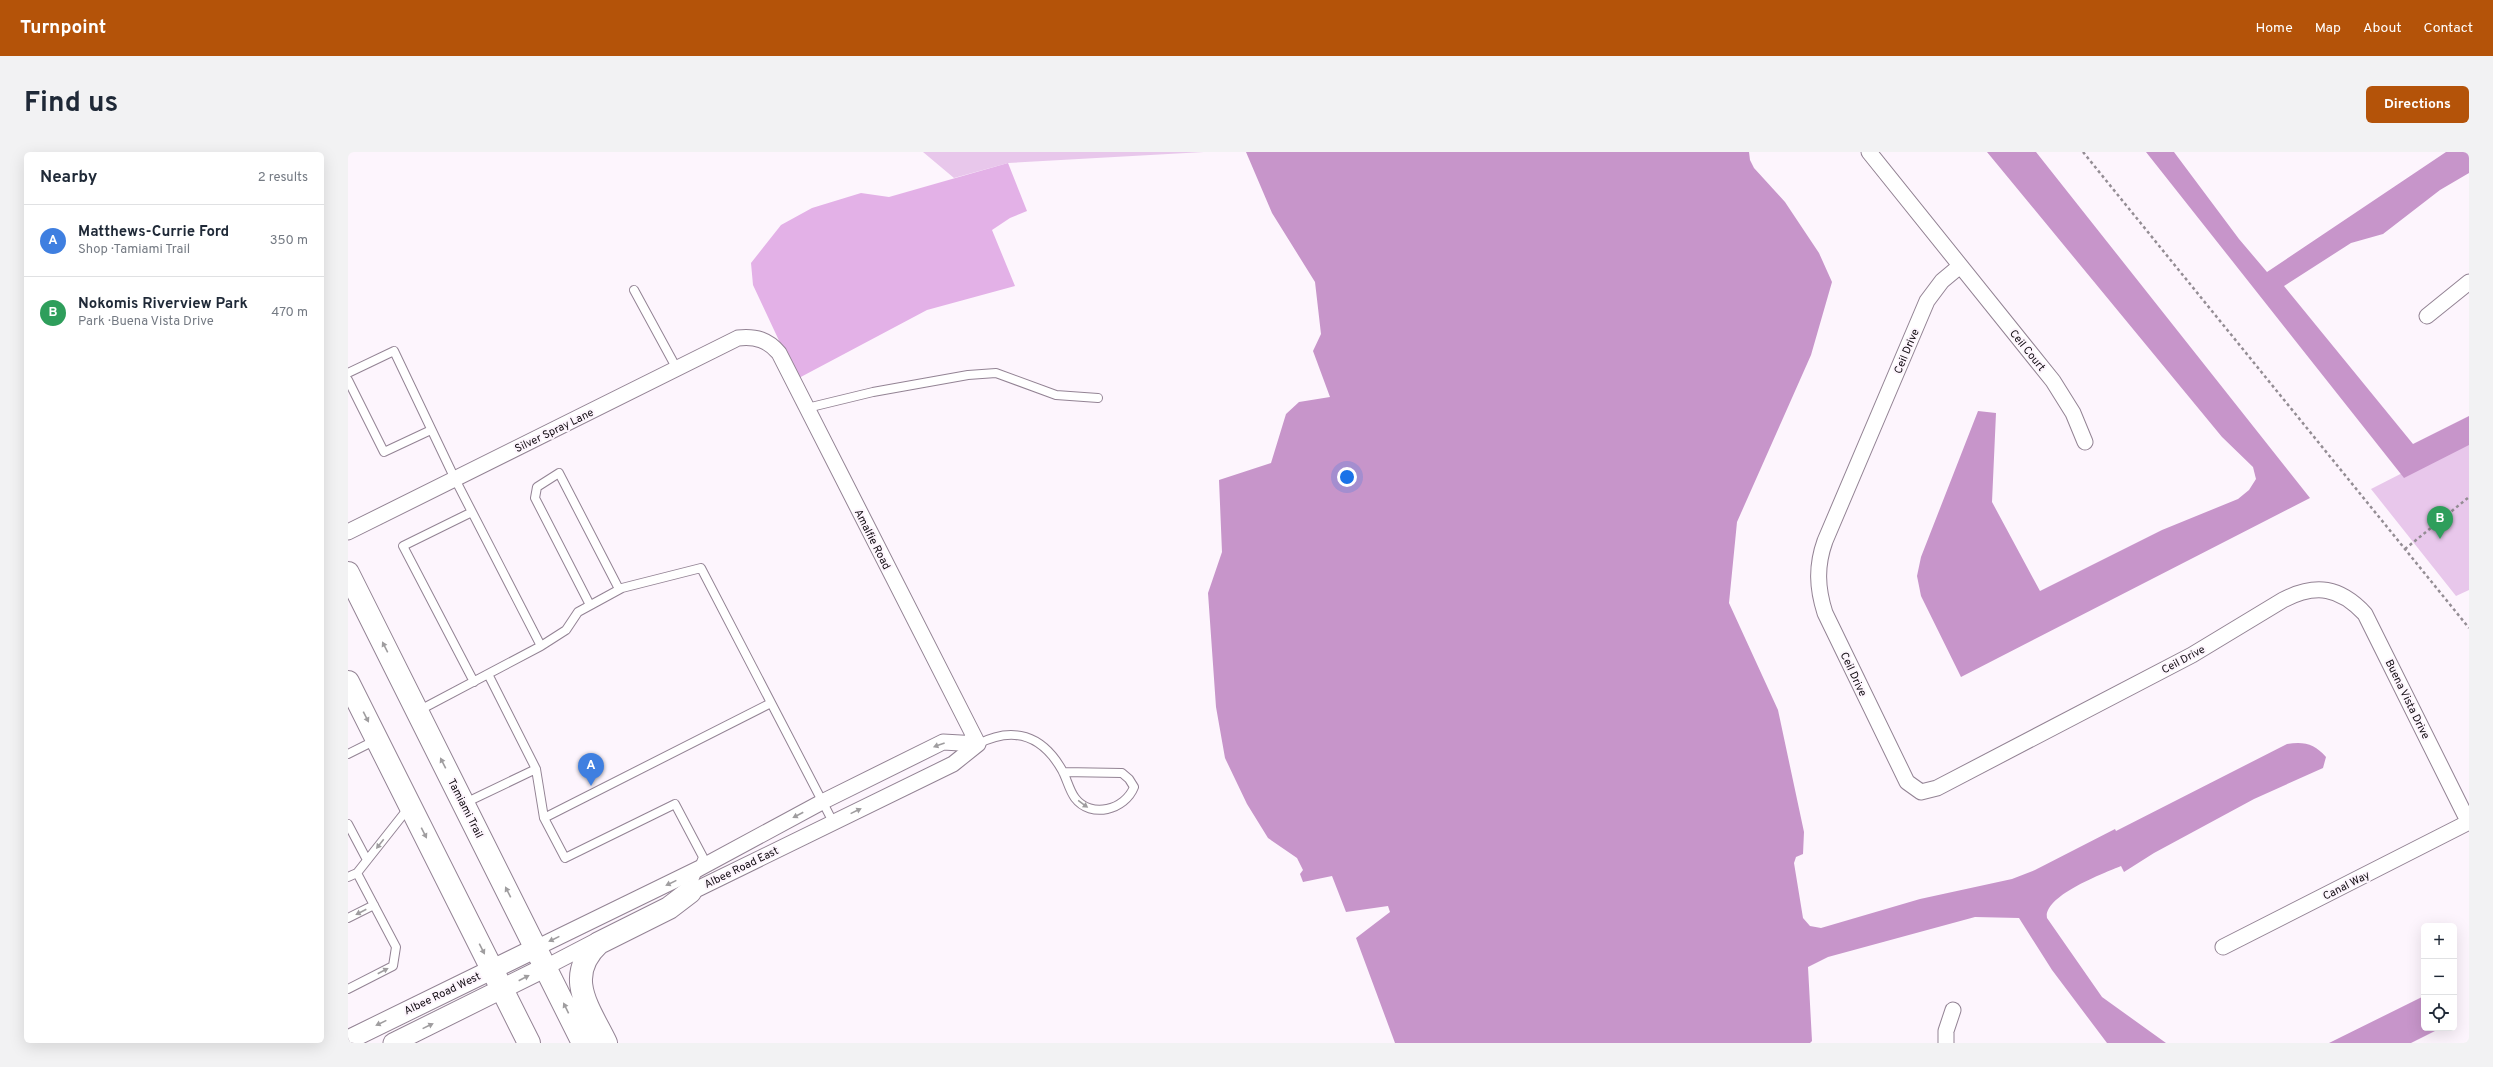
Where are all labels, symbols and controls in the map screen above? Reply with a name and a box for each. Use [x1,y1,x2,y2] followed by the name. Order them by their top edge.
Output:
[20,16,106,40] text: Turnpoint
[2256,20,2293,37] text: Home
[2315,20,2341,37] text: Map
[2363,20,2402,37] text: About
[2424,20,2473,37] text: Contact
[24,86,118,122] text: Find us
[2366,86,2469,123] button: Directions
[40,167,97,189] text: Nearby
[258,170,308,186] text: 2 results
[78,223,229,242] text: Matthews-Currie Ford
[48,233,58,249] text: A
[270,233,308,249] text: 350 m
[78,242,190,258] text: Shop · Tamiami Trail
[78,295,248,314] text: Nokomis Riverview Park
[49,305,57,321] text: B
[271,305,308,321] text: 470 m
[78,314,214,330] text: Park · Buena Vista Drive
[1891,327,1923,376] street label: Ceil Drive
[2006,327,2048,374] street label: Ceil Court
[513,406,596,456] street label: Silver Spray Lane
[1337,467,1357,487] your location
[2427,506,2453,539] pin: B
[851,507,893,572] street label: Amalfie Road
[382,641,388,653] one-way arrow
[2159,643,2208,677] street label: Ceil Drive
[1837,650,1869,699] street label: Ceil Drive
[2382,657,2433,742] street label: Buena Vista Drive
[362,711,369,723] one-way arrow
[933,742,945,748] one-way arrow
[578,753,604,786] pin: A
[440,757,447,769] one-way arrow
[444,776,486,841] street label: Tamiami Trail
[1077,800,1088,808] one-way arrow
[850,808,861,814] one-way arrow
[792,812,804,818] one-way arrow
[421,827,427,839] one-way arrow
[375,839,384,850] one-way arrow
[702,844,781,892] street label: Albee Road East
[2321,868,2372,904] street label: Canal Way
[665,880,676,886] one-way arrow
[505,886,511,898] one-way arrow
[355,909,367,915] one-way arrow
[2421,923,2457,1031] map controls
[2421,923,2457,959] button: +
[548,936,559,942] one-way arrow
[479,944,485,955] one-way arrow
[2421,959,2457,995] button: −
[377,968,388,974] one-way arrow
[402,969,483,1018] street label: Albee Road West
[518,975,530,981] one-way arrow
[2421,995,2457,1031] button: locate
[563,1002,569,1014] one-way arrow
[376,1020,387,1026] one-way arrow
[422,1023,434,1029] one-way arrow

